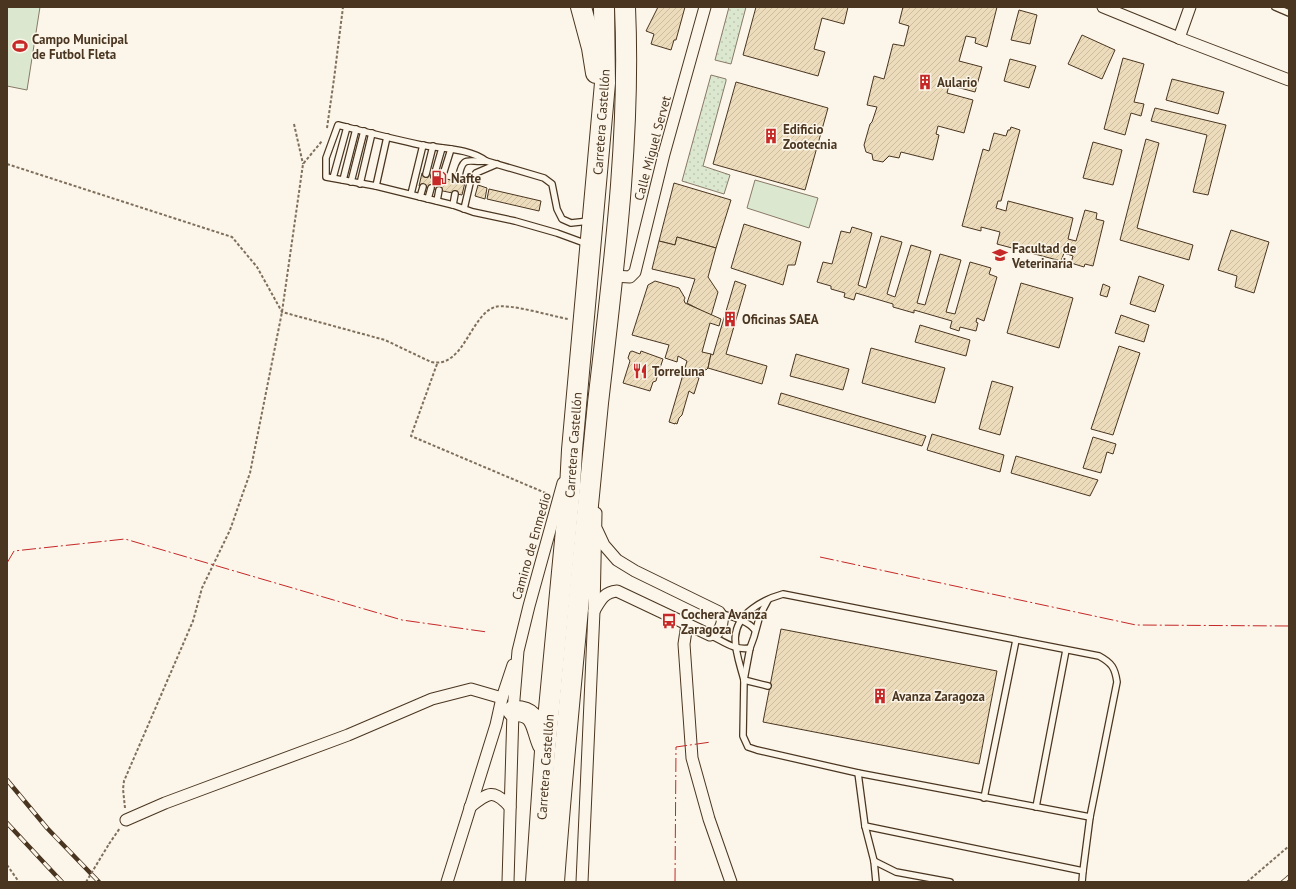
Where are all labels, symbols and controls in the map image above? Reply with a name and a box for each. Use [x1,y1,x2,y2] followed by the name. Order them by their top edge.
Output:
[32,31,128,63] place label: Campo Municipal de Futbol Fleta
[11,37,29,55] sports icon: Campo Municipal de Futbol Fleta
[589,69,614,175] street label: Carretera Castellón
[916,73,934,91] building icon: Aulario
[937,74,977,91] place label: Aulario
[630,93,675,202] street label: Calle Miguel Servet
[783,121,837,153] place label: Edificio Zootecnia
[762,127,780,145] building icon: Edificio Zootecnia
[430,169,448,187] fuel station icon: Nafte
[451,170,482,187] place label: Nafte
[1011,240,1077,272] place label: Facultad de Veterinaria
[991,246,1009,264] school or university icon: Facultad de Veterinaria
[721,310,739,328] building icon: Oficinas SAEA
[742,311,819,328] place label: Oficinas SAEA
[631,362,649,380] restaurant icon: Torreluna
[652,363,705,380] place label: Torreluna
[561,392,586,498] street label: Carretera Castellón
[508,490,555,602] street label: Camino de Enmedio
[681,606,767,638] place label: Cochera Avanza Zaragoza
[660,612,678,630] bus stop icon: Cochera Avanza Zaragoza
[871,687,889,705] building icon: Avanza Zaragoza
[892,688,985,705] place label: Avanza Zaragoza
[533,714,558,820] street label: Carretera Castellón

